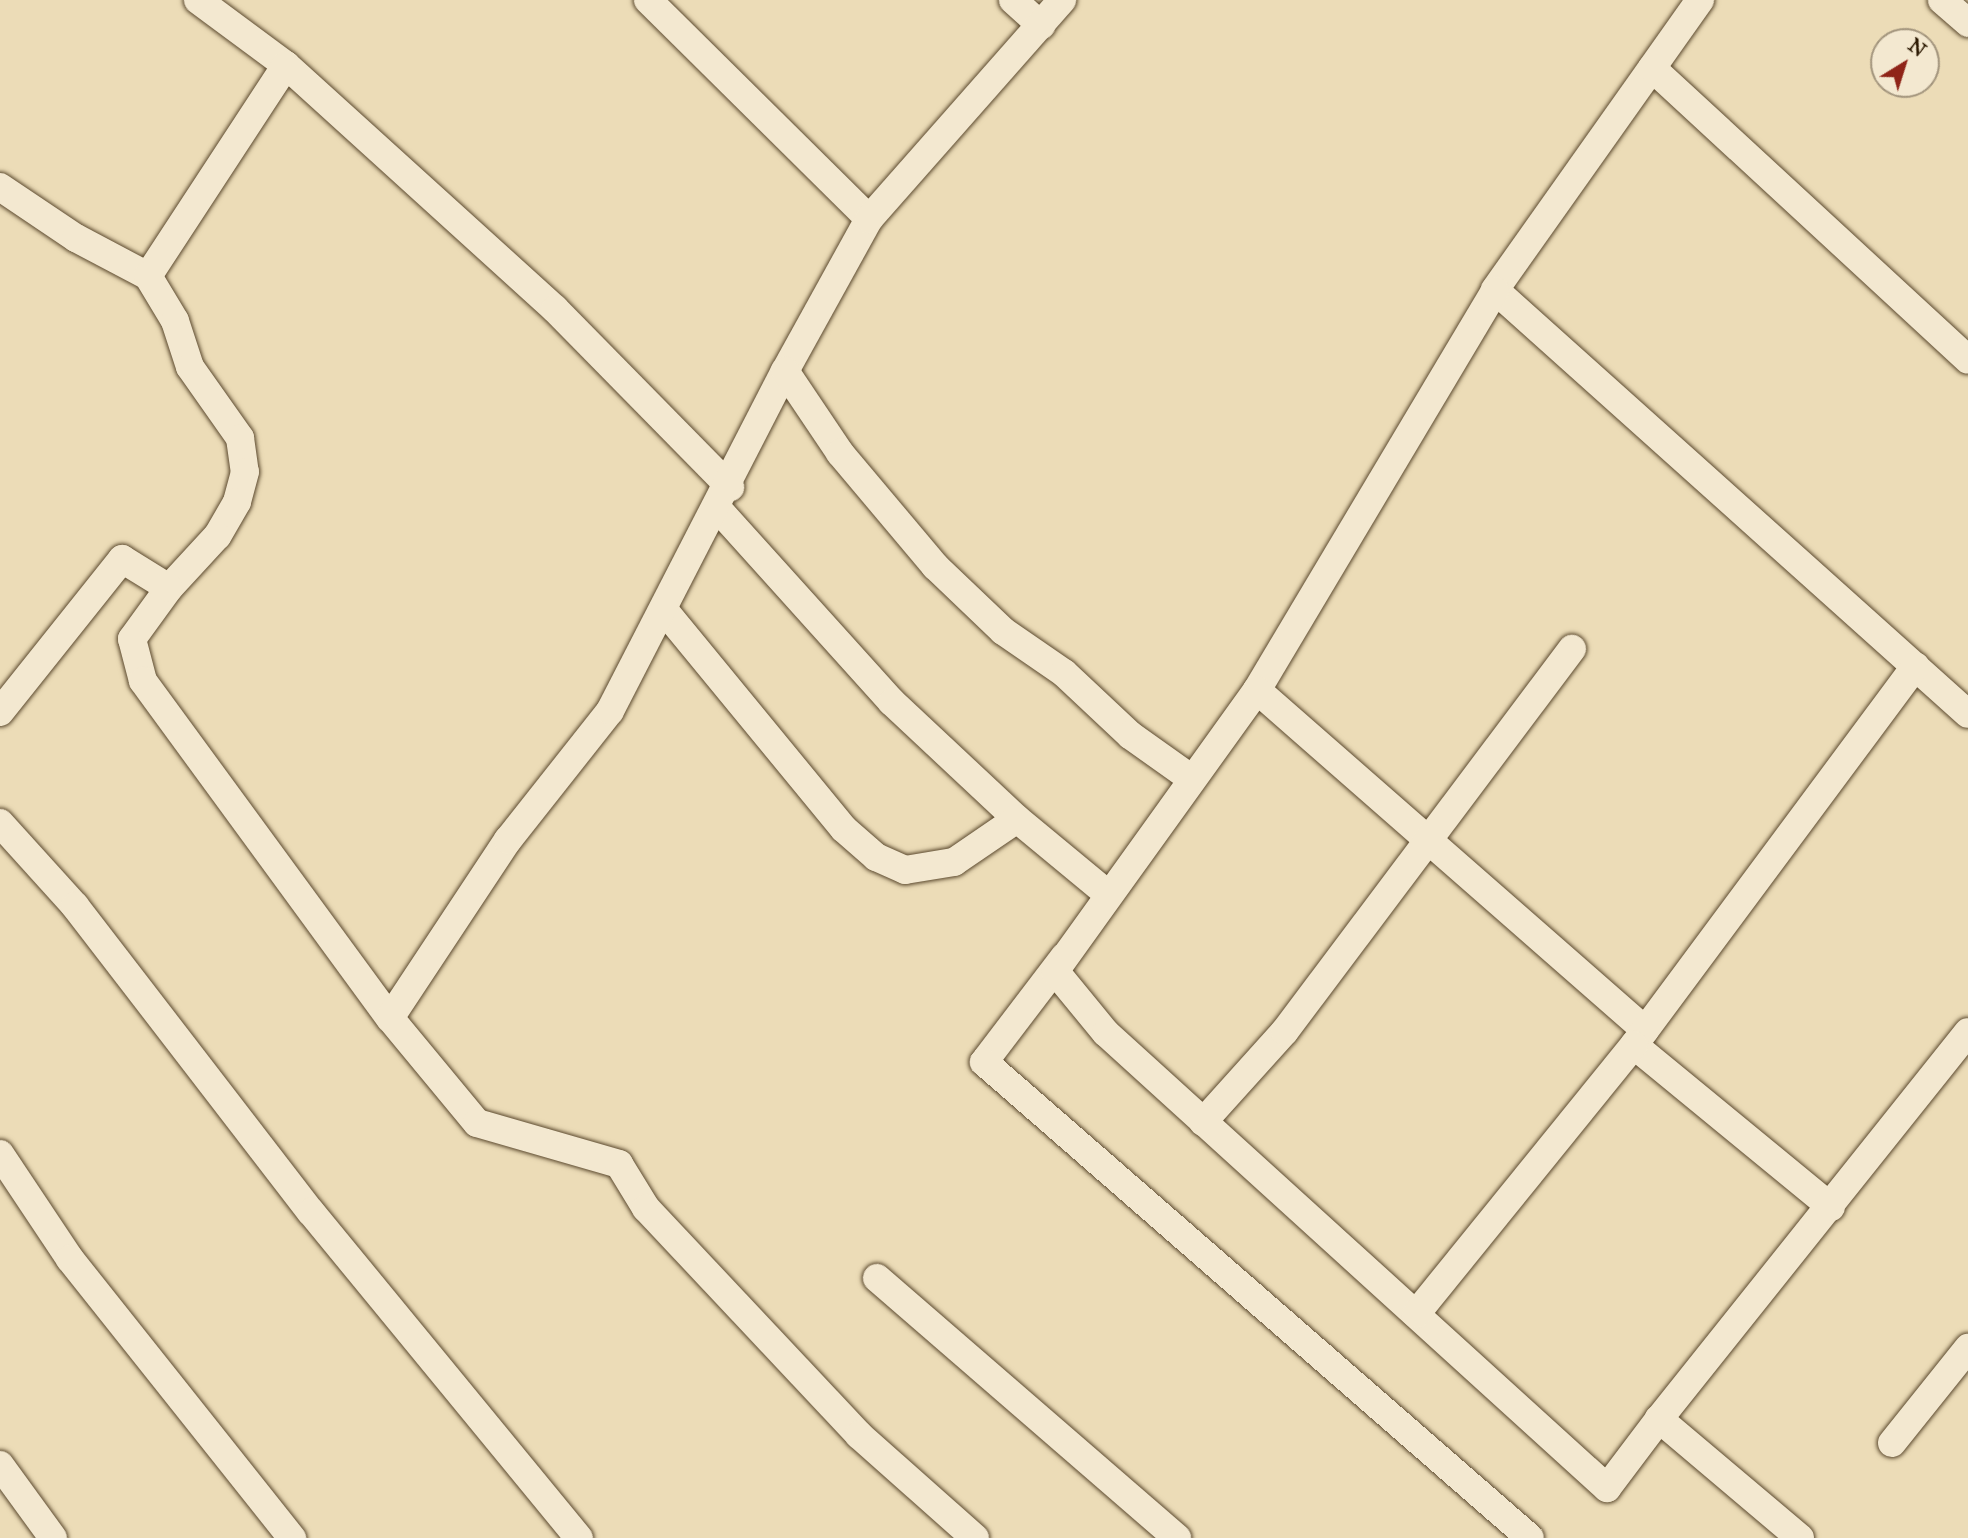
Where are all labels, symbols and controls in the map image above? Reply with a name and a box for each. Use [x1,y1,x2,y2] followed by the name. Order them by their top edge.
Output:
[1870,28,1940,98] north arrow
[1904,34,1930,62] text: N

